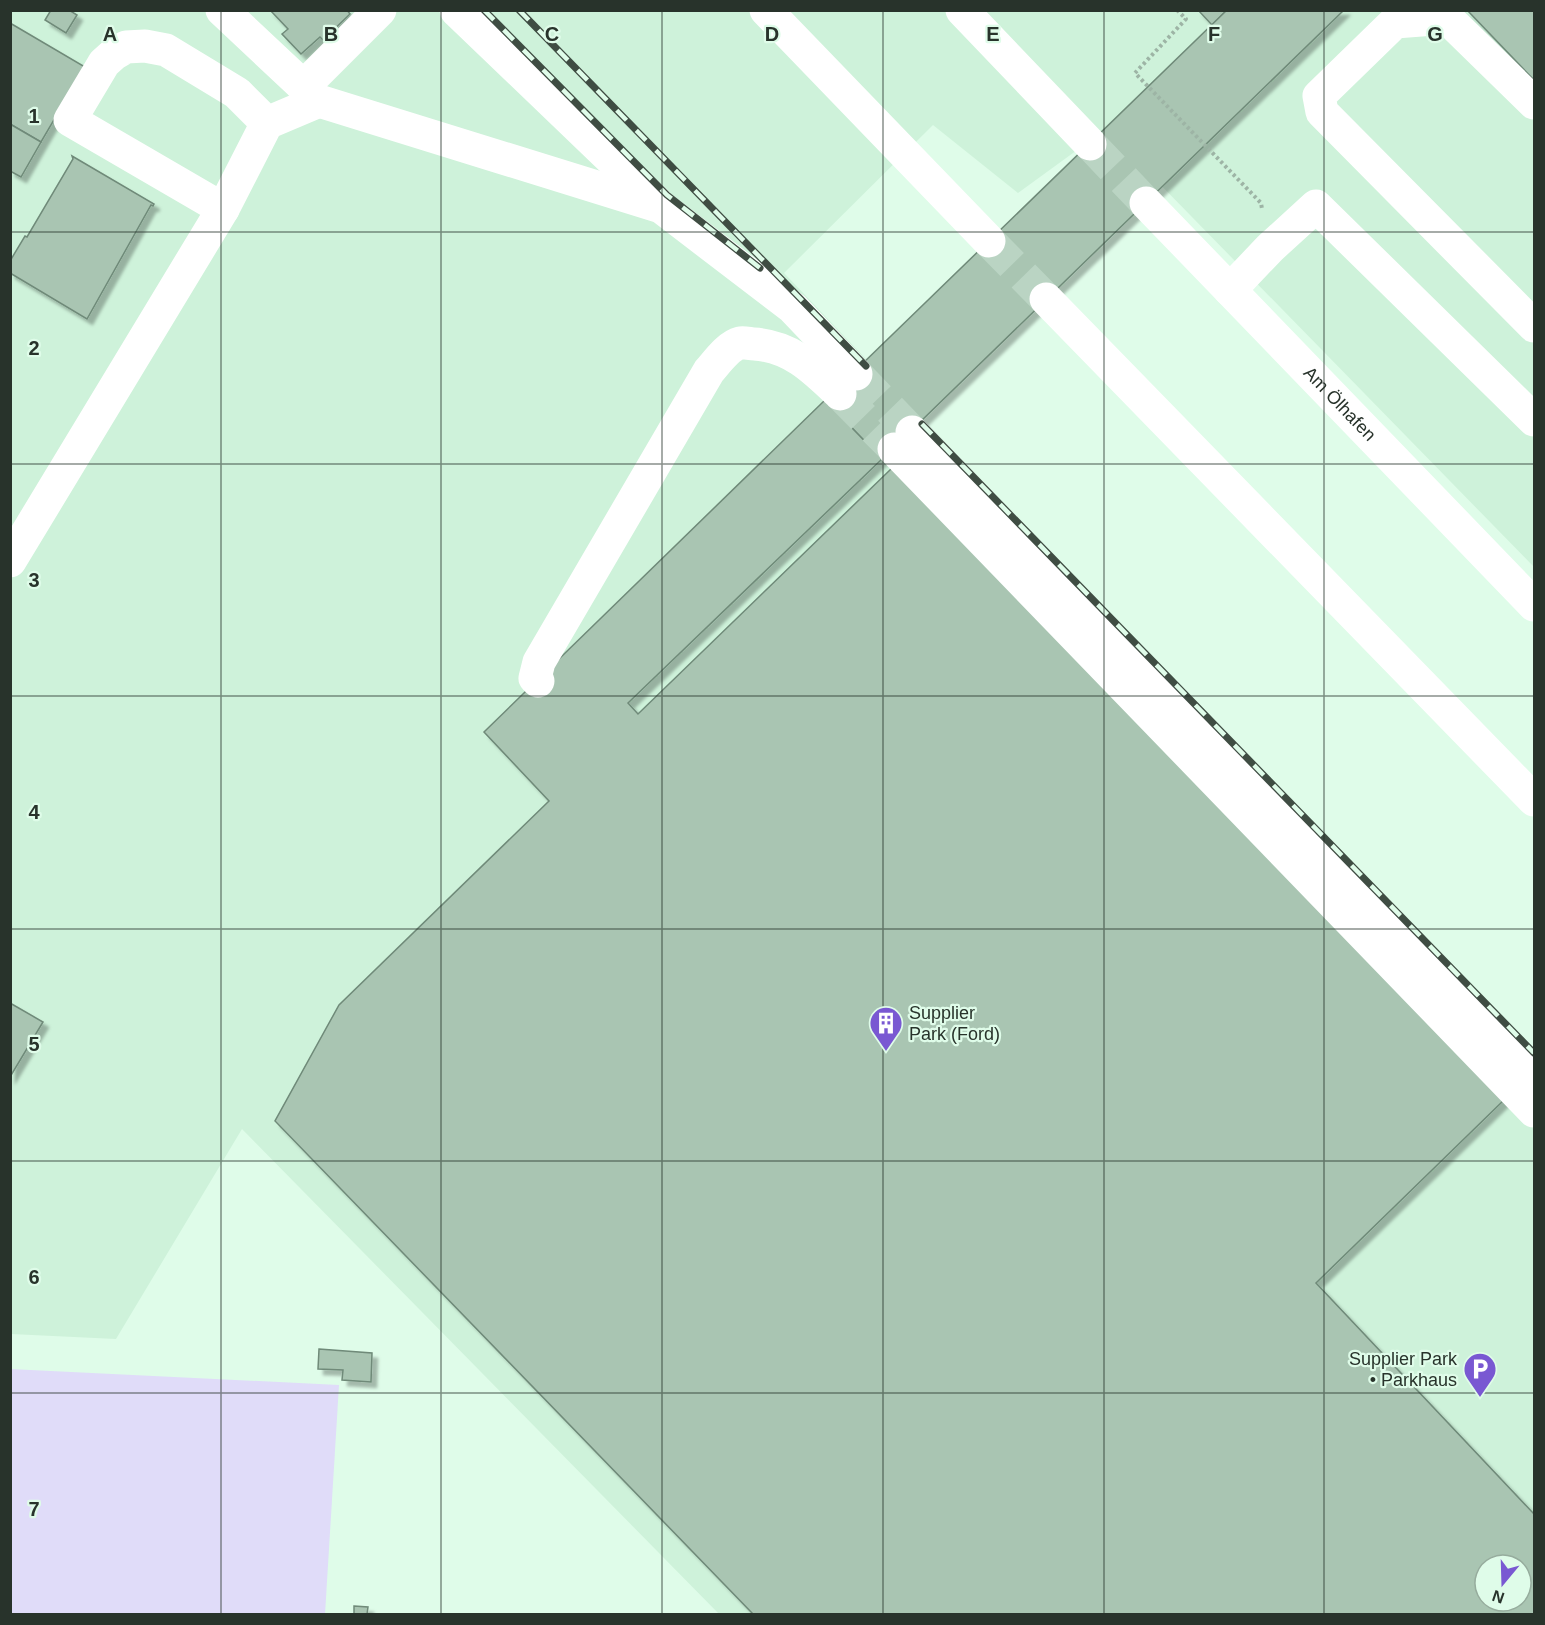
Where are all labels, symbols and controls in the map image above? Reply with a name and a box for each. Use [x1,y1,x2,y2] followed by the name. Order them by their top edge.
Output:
[103,23,117,45] text: A
[324,23,338,45] text: B
[545,23,559,45] text: C
[765,23,779,45] text: D
[986,23,1000,45] text: E
[1208,23,1220,45] text: F
[1427,23,1443,45] text: G
[28,105,40,127] text: 1
[28,337,40,359] text: 2
[1300,363,1380,445] street label: Am Ölhafen
[28,569,40,591] text: 3
[28,801,40,823] text: 4
[909,1003,1000,1044] place label: Supplier Park (Ford)
[868,1005,904,1052] building icon: Supplier Park (Ford)
[28,1033,40,1055] text: 5
[28,1266,40,1288] text: 6
[1349,1349,1458,1390] place label: Supplier Park • Parkhaus
[1462,1351,1498,1398] parking icon: Supplier Park • Parkhaus
[28,1498,40,1520] text: 7
[1473,1553,1533,1613] north arrow
[1490,1587,1507,1607] text: N

